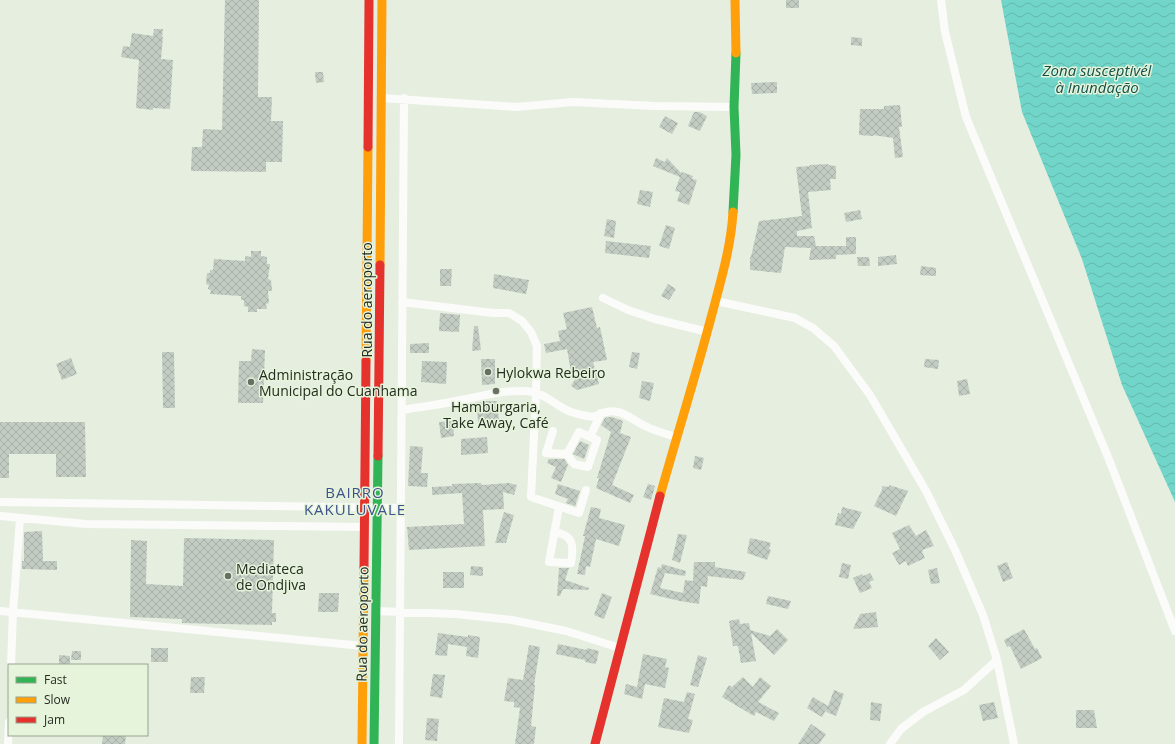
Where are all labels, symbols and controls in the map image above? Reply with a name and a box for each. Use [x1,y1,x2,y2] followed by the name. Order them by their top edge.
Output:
[1042,60,1153,97] water label: Zona susceptivél à Inundação
[357,242,376,358] street label: Rua do aeroporto
[496,363,606,382] place label: Hylokwa Rebeiro
[259,365,418,400] place label: Administração Municipal do Cuanhama
[483,367,493,377] marker: Hylokwa Rebeiro
[246,377,256,387] marker: Administração Municipal do Cuanhama
[491,386,501,396] marker: Hamburgaria, Take Away, Café
[443,397,549,432] place label: Hamburgaria, Take Away, Café
[304,482,406,519] district label: BAIRRO KAKULUVALE
[236,559,306,594] place label: Mediateca de Ondjiva
[351,566,373,682] street label: Rua do aeroporto
[223,571,233,581] marker: Mediateca de Ondjiva
[8,664,148,736] legend
[44,671,67,688] text: Fast
[44,691,71,708] text: Slow
[43,711,65,728] text: Jam

